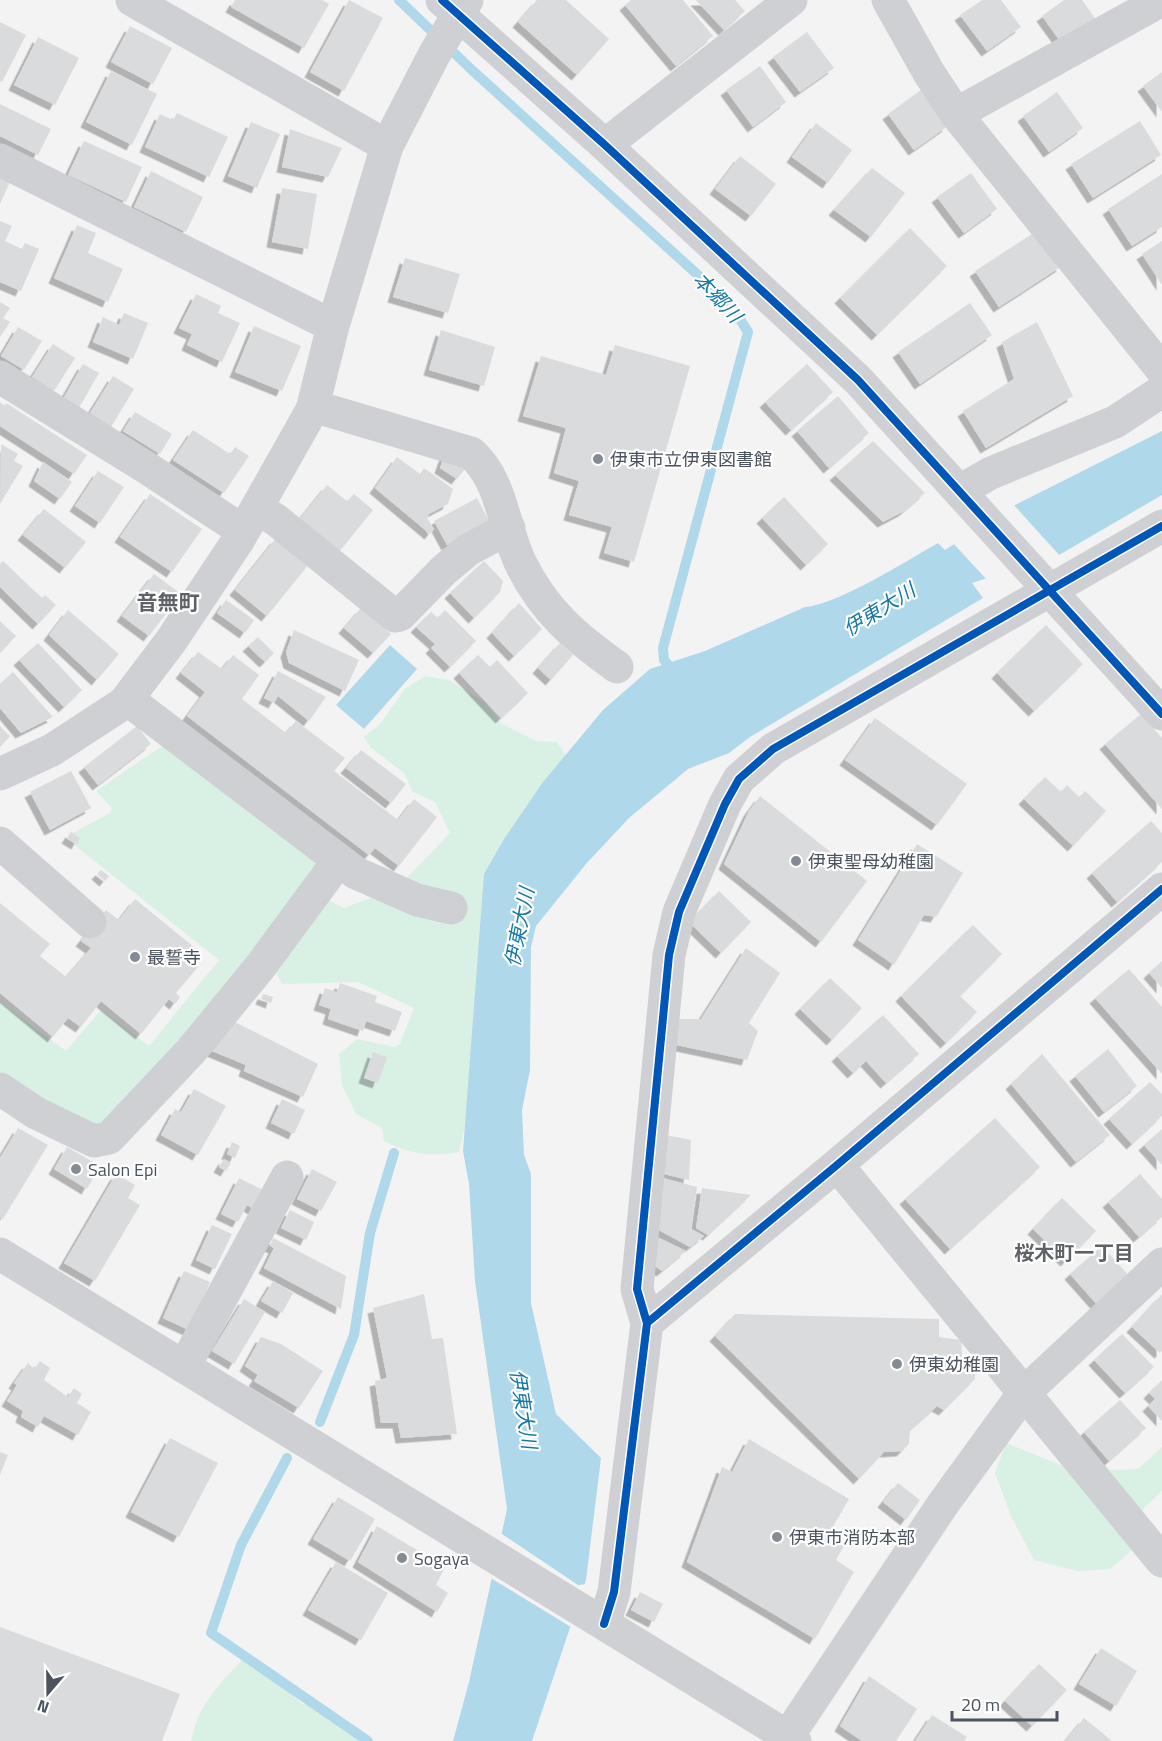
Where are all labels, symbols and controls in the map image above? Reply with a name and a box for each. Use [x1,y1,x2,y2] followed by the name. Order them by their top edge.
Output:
[686,264,751,331] water label: 本郷川
[610,446,772,473] place label: 伊東市立伊東図書館
[591,452,605,466] marker: 伊東市立伊東図書館
[837,574,923,643] water label: 伊東大川
[137,586,200,618] district label: 音無町
[808,848,934,875] place label: 伊東聖母幼稚園
[789,854,803,868] marker: 伊東聖母幼稚園
[496,883,542,969] water label: 伊東大川
[147,944,201,971] place label: 最誓寺
[128,950,142,964] marker: 最誓寺
[88,1156,157,1183] place label: Salon Epi
[69,1162,83,1176] marker: Salon Epi
[1014,1237,1134,1268] district label: 桜木町一丁目
[909,1351,999,1378] place label: 伊東幼稚園
[890,1357,904,1371] marker: 伊東幼稚園
[502,1367,546,1453] water label: 伊東大川
[789,1524,915,1551] place label: 伊東市消防本部
[770,1530,784,1544] marker: 伊東市消防本部
[414,1545,469,1572] place label: Sogaya
[395,1551,409,1565] marker: Sogaya
[18,1663,78,1723] north arrow
[952,1684,1057,1722] scale bar
[961,1691,1000,1718] text: 20 m
[34,1694,52,1720] text: N

